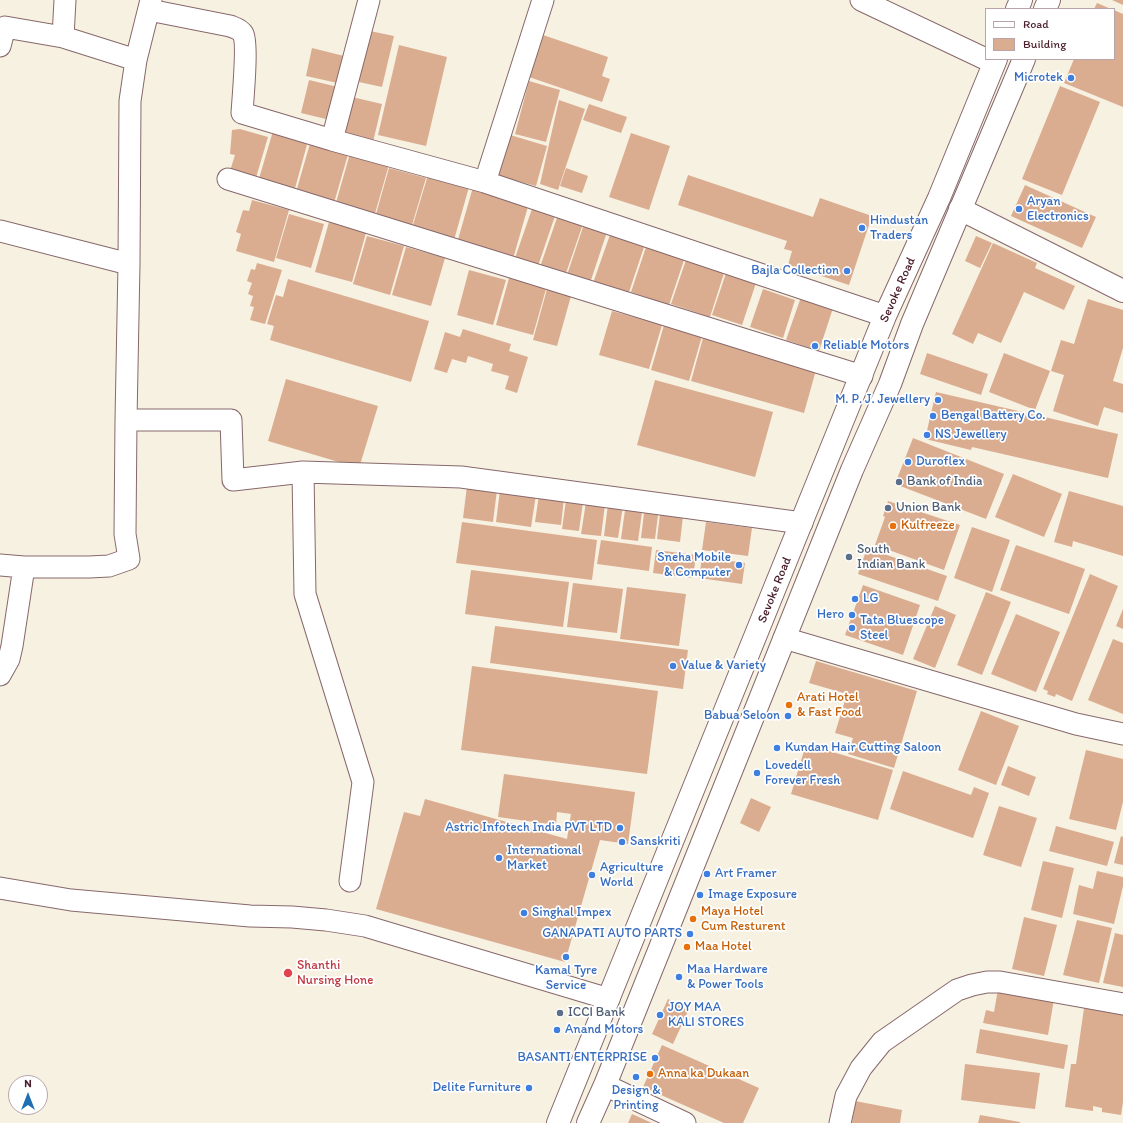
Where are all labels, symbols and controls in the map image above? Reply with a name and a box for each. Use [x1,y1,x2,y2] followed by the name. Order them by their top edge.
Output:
[985,8,1115,60] legend
[1023,17,1049,31] text: Road
[1023,37,1066,51] text: Building
[1014,70,1063,86] place label: Microtek
[1066,73,1076,83] marker: Microtek
[1027,194,1089,225] place label: Aryan Electronics
[1014,204,1024,214] marker: Aryan Electronics
[870,213,928,244] place label: Hindustan Traders
[857,223,867,233] marker: Hindustan Traders
[877,255,919,325] street label: Sevoke Road
[751,263,839,279] place label: Bajla Collection
[842,266,852,276] marker: Bajla Collection
[823,338,909,354] place label: Reliable Motors
[810,341,820,351] marker: Reliable Motors
[835,392,930,408] place label: M. P. J. Jewellery
[933,395,943,405] marker: M. P. J. Jewellery
[941,408,1046,424] place label: Bengal Battery Co.
[928,411,938,421] marker: Bengal Battery Co.
[935,427,1006,443] place label: NS Jewellery
[922,430,932,440] marker: NS Jewellery
[916,454,965,470] place label: Duroflex
[903,457,913,467] marker: Duroflex
[907,474,982,490] place label: Bank of India
[894,477,904,487] marker: Bank of India
[896,500,961,516] place label: Union Bank
[883,503,893,513] marker: Union Bank
[901,518,955,534] place label: Kulfreeze
[888,521,898,531] marker: Kulfreeze
[857,542,925,573] place label: South Indian Bank
[657,550,731,581] place label: Sneha Mobile & Computer
[844,552,854,562] marker: South Indian Bank
[755,555,795,625] street label: Sevoke Road
[734,560,744,570] marker: Sneha Mobile & Computer
[863,591,879,607] place label: LG
[850,594,860,604] marker: LG
[817,607,844,623] place label: Hero
[847,610,857,620] marker: Hero
[860,613,944,644] place label: Tata Bluescope Steel
[847,623,857,633] marker: Tata Bluescope Steel
[681,658,766,674] place label: Value & Variety
[668,661,678,671] marker: Value & Variety
[797,690,862,721] place label: Arati Hotel & Fast Food
[784,700,794,710] marker: Arati Hotel & Fast Food
[704,708,780,724] place label: Babua Seloon
[783,711,793,721] marker: Babua Seloon
[785,740,941,756] place label: Kundan Hair Cutting Saloon
[772,743,782,753] marker: Kundan Hair Cutting Saloon
[765,758,840,789] place label: Lovedell Forever Fresh
[752,768,762,778] marker: Lovedell Forever Fresh
[445,820,612,836] place label: Astric Infotech India PVT LTD
[615,823,625,833] marker: Astric Infotech India PVT LTD
[630,834,681,850] place label: Sanskriti
[617,837,627,847] marker: Sanskriti
[507,843,581,874] place label: International Market
[494,853,504,863] marker: International Market
[600,860,664,891] place label: Agriculture World
[715,866,777,882] place label: Art Framer
[702,869,712,879] marker: Art Framer
[587,870,597,880] marker: Agriculture World
[708,887,797,903] place label: Image Exposure
[695,890,705,900] marker: Image Exposure
[701,904,786,935] place label: Maya Hotel Cum Resturent
[532,905,611,921] place label: Singhal Impex
[519,908,529,918] marker: Singhal Impex
[688,914,698,924] marker: Maya Hotel Cum Resturent
[542,926,682,942] place label: GANAPATI AUTO PARTS
[685,929,695,939] marker: GANAPATI AUTO PARTS
[695,939,752,955] place label: Maa Hotel
[682,942,692,952] marker: Maa Hotel
[561,952,571,962] marker: Kamal Tyre Service
[297,958,373,989] place label: Shanthi Nursing Hone
[687,962,768,993] place label: Maa Hardware & Power Tools
[535,963,597,994] place label: Kamal Tyre Service
[282,967,294,979] marker: Shanthi Nursing Hone
[674,972,684,982] marker: Maa Hardware & Power Tools
[668,1000,744,1031] place label: JOY MAA KALI STORES
[568,1005,625,1021] place label: ICCI Bank
[555,1008,565,1018] marker: ICCI Bank
[655,1010,665,1020] marker: JOY MAA KALI STORES
[565,1022,643,1038] place label: Anand Motors
[552,1025,562,1035] marker: Anand Motors
[518,1050,647,1066] place label: BASANTI ENTERPRISE
[650,1053,660,1063] marker: BASANTI ENTERPRISE
[658,1066,749,1082] place label: Anna ka Dukaan
[645,1069,655,1079] marker: Anna ka Dukaan
[631,1072,641,1082] marker: Design & Printing
[8,1075,48,1115] north arrow
[24,1077,32,1090] text: N
[432,1080,521,1096] place label: Delite Furniture
[524,1083,534,1093] marker: Delite Furniture
[611,1083,661,1114] place label: Design & Printing

